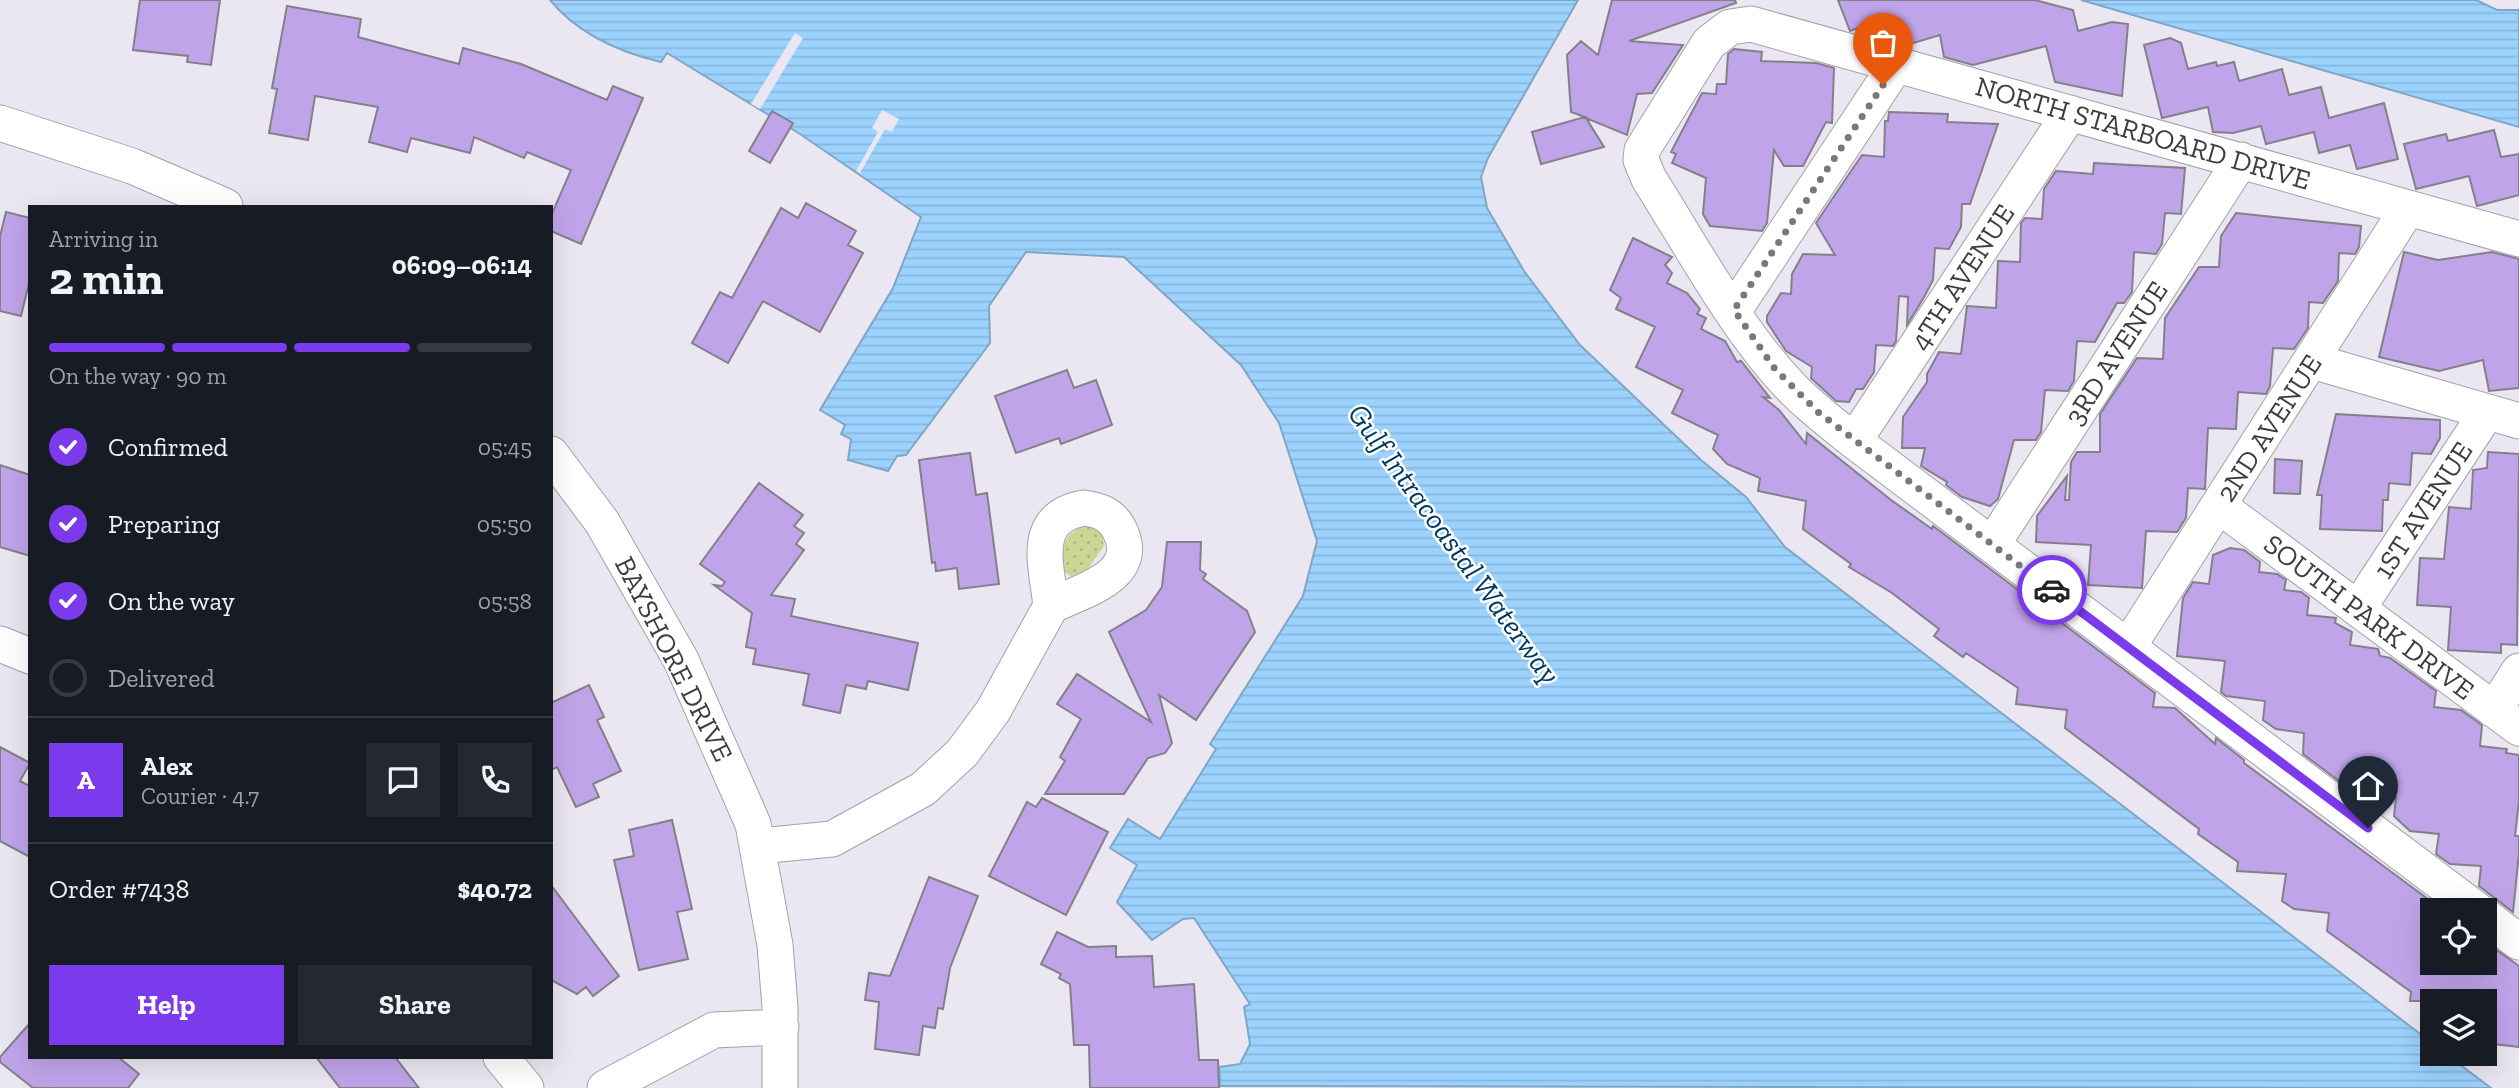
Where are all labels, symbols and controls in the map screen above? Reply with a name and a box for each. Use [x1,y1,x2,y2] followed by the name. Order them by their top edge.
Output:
[1853,13,1913,85] pin
[1864,24,1902,62] icon: bag
[1972,69,2314,197] street label: NORTH STARBOARD DRIVE
[1903,198,2021,356] street label: 4TH AVENUE
[49,225,158,253] text: Arriving in
[392,249,532,281] text: 06:09–06:14
[49,251,164,306] text: 2 min
[2057,275,2175,431] street label: 3RD AVENUE
[2209,348,2329,508] street label: 2ND AVENUE
[49,362,227,390] text: On the way · 90 m
[1340,397,1568,691] water label: Gulf Intracoastal Waterway
[49,428,87,466] icon: check
[108,431,228,463] text: Confirmed
[478,433,532,461] text: 05:45
[2367,436,2479,584] street label: 1ST AVENUE
[49,505,87,543] icon: check
[108,508,220,540] text: Preparing
[477,510,532,538] text: 05:50
[2257,527,2481,707] street label: SOUTH PARK DRIVE
[608,551,740,767] street label: BAYSHORE DRIVE
[2017,555,2087,625] courier
[2033,571,2071,609] icon: car
[49,582,87,620] icon: check
[108,585,235,617] text: On the way
[478,587,532,615] text: 05:58
[108,662,215,694] text: Delivered
[366,743,440,817] button: chat
[458,743,532,817] button: phone
[141,750,193,782] text: Alex
[2338,756,2398,828] pin
[77,764,95,796] text: A
[2349,767,2387,805] icon: home
[141,782,259,810] text: Courier · 4.7
[49,873,189,905] text: Order #7438
[457,873,532,905] text: $40.72
[2420,898,2497,1066] map controls
[2420,898,2497,975] button: locate
[49,965,284,1045] button: Help
[298,965,532,1045] button: Share
[2420,989,2497,1066] button: layers

